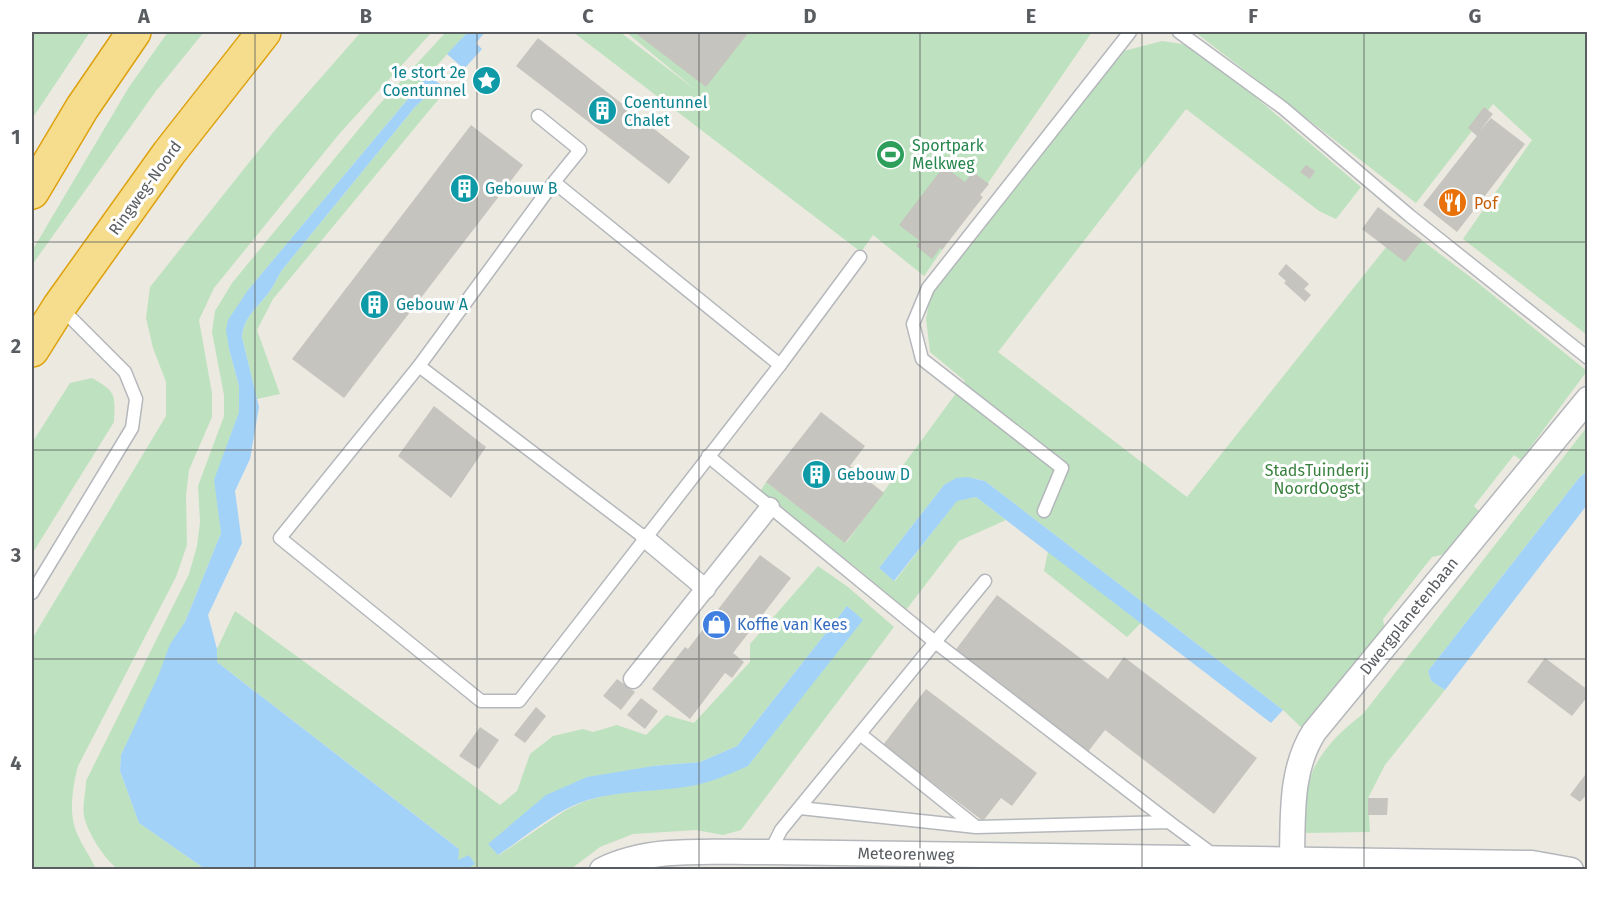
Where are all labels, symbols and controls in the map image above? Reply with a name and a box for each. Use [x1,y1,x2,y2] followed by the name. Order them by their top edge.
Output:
[137,4,151,28] text: A
[360,4,372,28] text: B
[582,4,594,28] text: C
[803,4,817,28] text: D
[1026,4,1036,28] text: E
[1248,4,1258,28] text: F
[1469,4,1481,28] text: G
[383,63,466,100] place label: 1e stort 2e Coentunnel
[471,65,503,97] place icon: 1e stort 2e Coentunnel
[624,93,708,130] place label: Coentunnel Chalet
[587,95,619,127] building icon: Coentunnel Chalet
[11,125,21,149] text: 1
[912,136,985,173] place label: Sportpark Melkweg
[105,137,185,239] street label: Ringweg-Noord
[875,138,907,170] sports icon: Sportpark Melkweg
[448,172,480,204] building icon: Gebouw B
[485,179,558,198] place label: Gebouw B
[1437,187,1469,219] restaurant icon: Pof
[1474,194,1499,213] place label: Pof
[359,288,391,320] building icon: Gebouw A
[396,295,469,314] place label: Gebouw A
[11,334,21,358] text: 2
[800,458,832,490] building icon: Gebouw D
[1265,461,1369,498] park label: StadsTuinderij NoordOogst
[837,465,910,484] place label: Gebouw D
[10,543,21,567] text: 3
[1356,554,1462,678] street label: Dwergplanetenbaan
[700,608,732,640] shop icon: Koffie van Kees
[737,615,847,634] place label: Koffie van Kees
[10,751,22,775] text: 4
[857,844,955,864] street label: Meteorenweg

